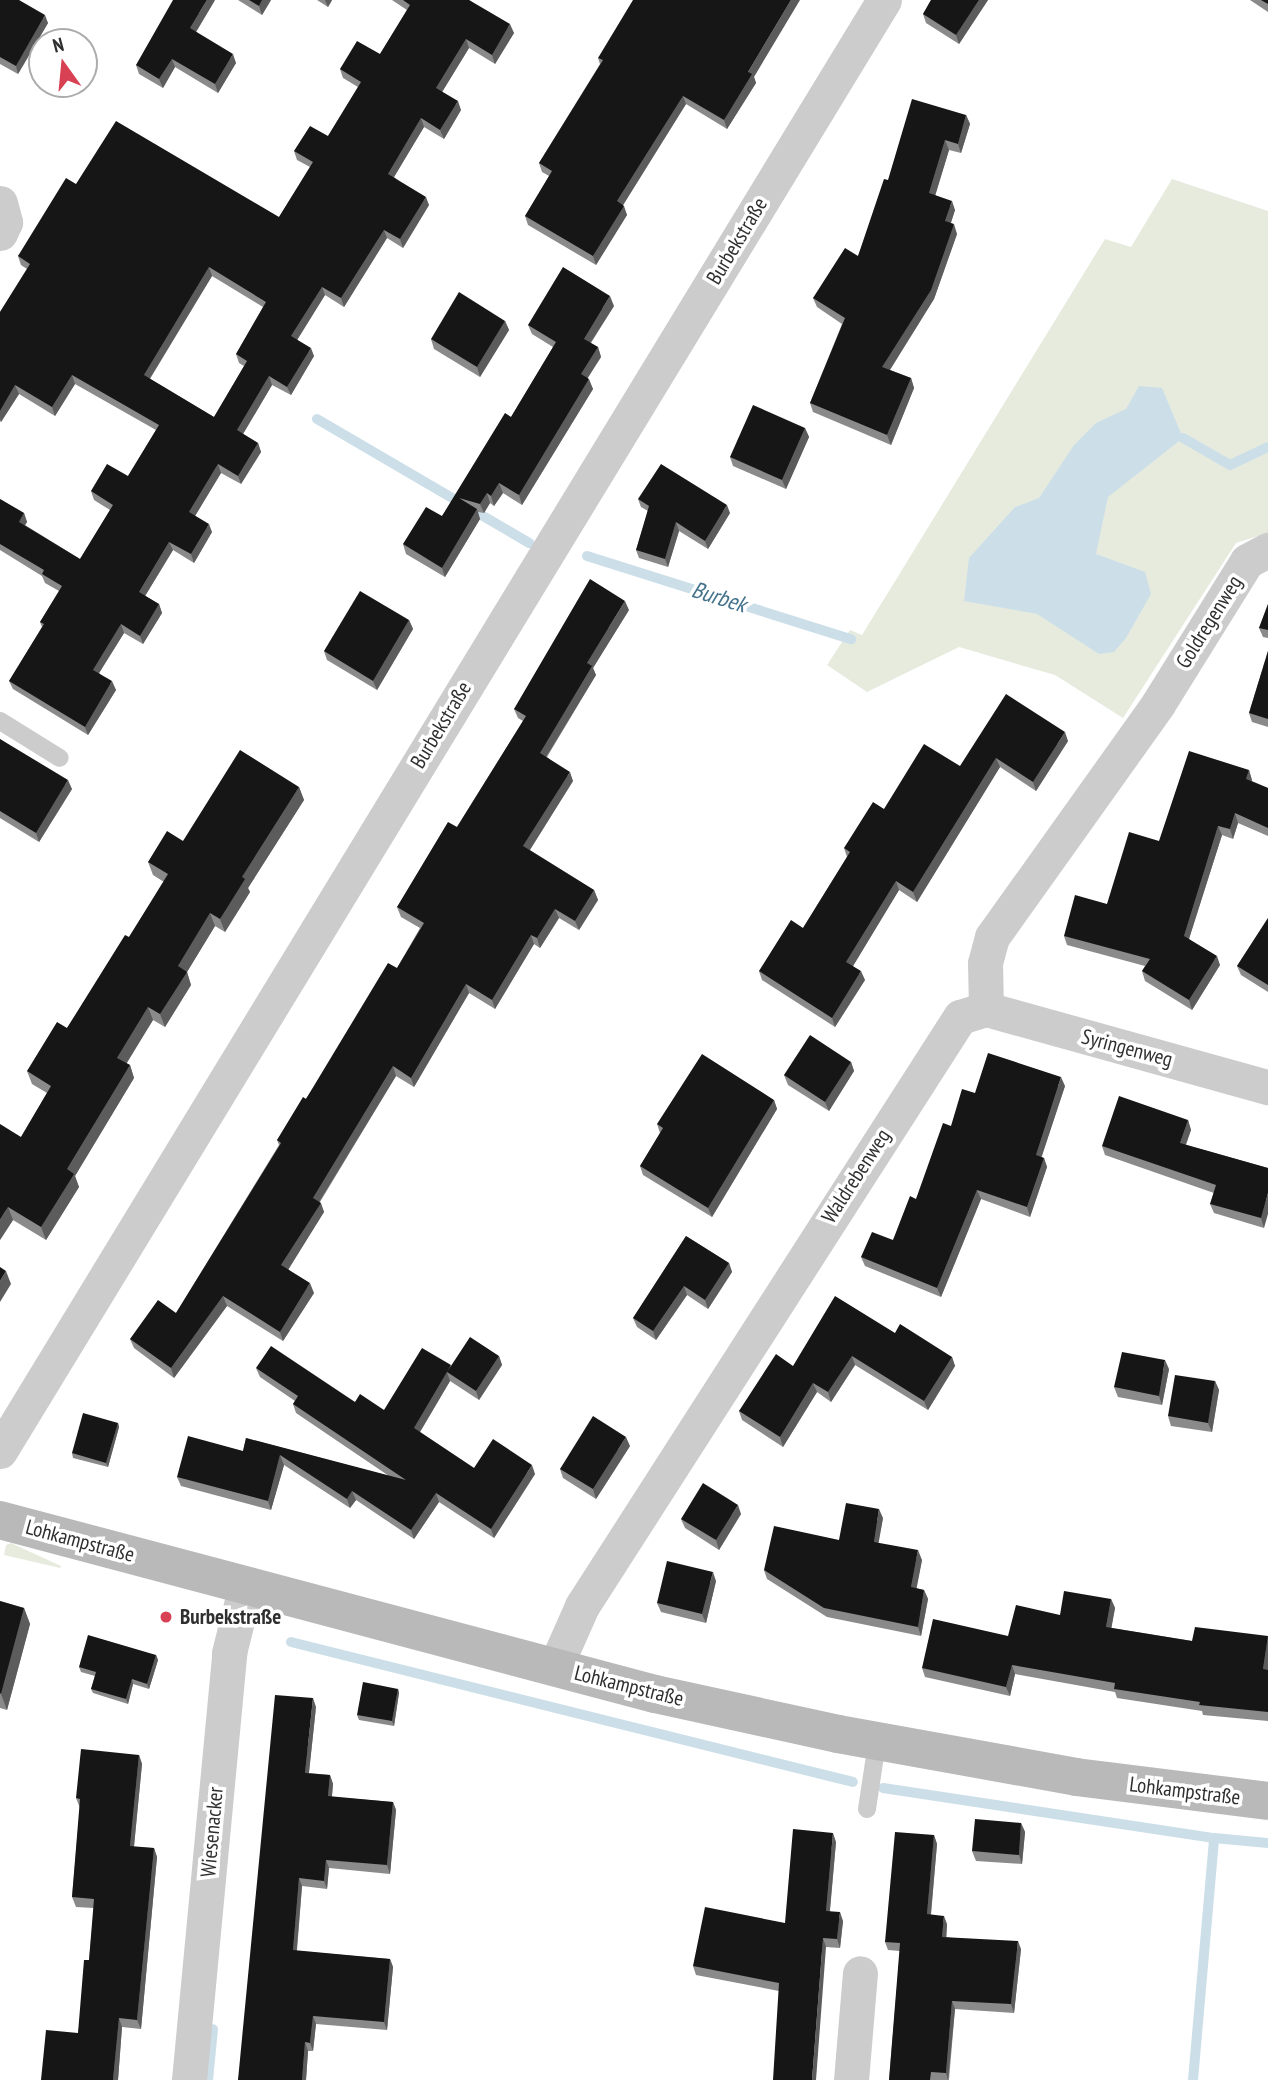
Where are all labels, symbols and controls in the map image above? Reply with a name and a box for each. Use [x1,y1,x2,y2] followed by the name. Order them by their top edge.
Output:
[28,28,98,98] north arrow
[50,32,66,58] text: N
[701,193,773,289] street label: Burbekstraße
[1171,571,1247,673] street label: Goldregenweg
[688,576,750,618] water label: Burbek
[405,677,477,773] street label: Burbekstraße
[1079,1024,1175,1072] street label: Syringenweg
[816,1124,896,1228] street label: Waldrebenweg
[23,1514,137,1568] street label: Lohkampstraße
[180,1604,281,1630] place label: Burbekstraße
[158,1609,174,1625] marker: Burbekstraße
[572,1660,686,1712] street label: Lohkampstraße
[1128,1772,1242,1810] street label: Lohkampstraße
[196,1786,228,1878] street label: Wiesenacker

